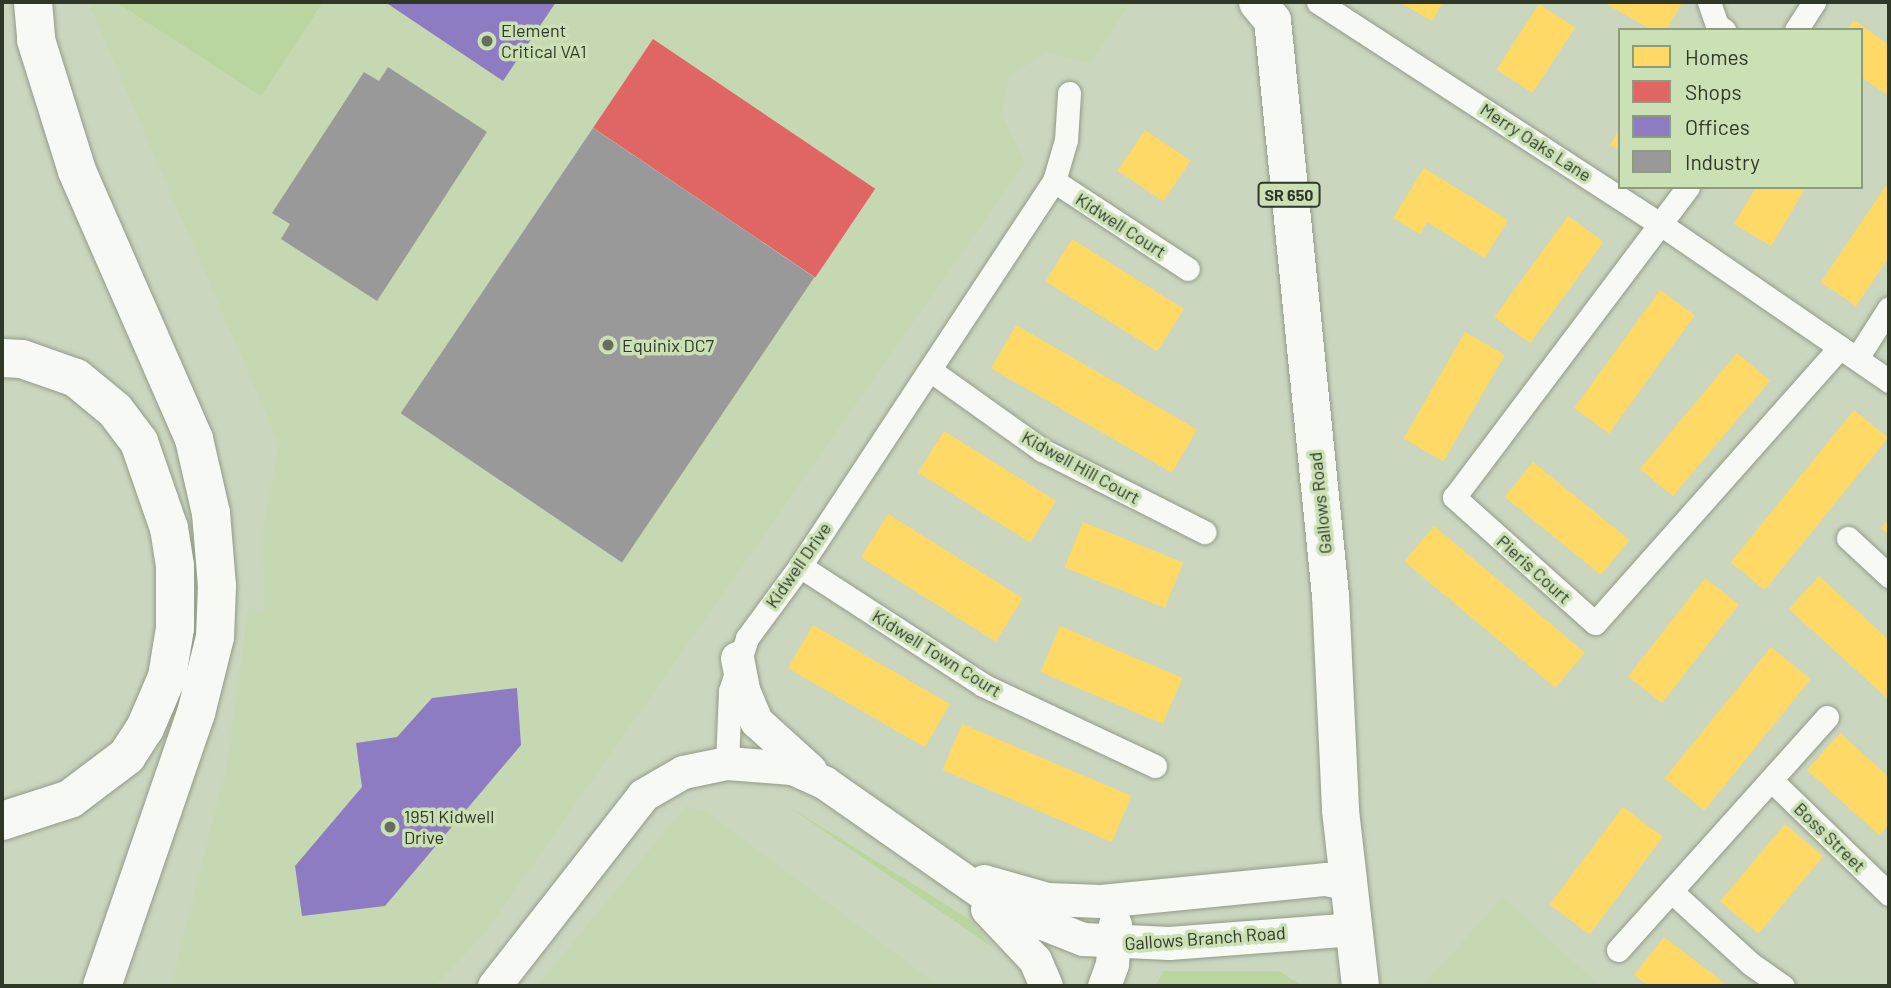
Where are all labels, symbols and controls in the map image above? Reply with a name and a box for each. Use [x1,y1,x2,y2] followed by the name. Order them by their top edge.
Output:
[501,20,587,62] place label: Element Critical VA1
[1618,28,1863,189] legend
[479,33,495,49] marker: Element Critical VA1
[1685,44,1749,69] text: Homes
[1685,79,1742,104] text: Shops
[1476,98,1596,186] street label: Merry Oaks Lane
[1685,114,1750,139] text: Offices
[1685,149,1760,174] text: Industry
[1258,182,1320,208] road number: SR 650
[1072,188,1170,262] street label: Kidwell Court
[622,334,714,356] place label: Equinix DC7
[600,337,616,353] marker: Equinix DC7
[1018,426,1144,508] street label: Kidwell Hill Court
[1304,451,1336,555] street label: Gallows Road
[761,518,835,612] street label: Kidwell Drive
[1493,530,1575,608] street label: Pieris Court
[869,605,1005,701] street label: Kidwell Town Court
[1790,798,1870,876] street label: Boss Street
[404,806,494,848] place label: 1951 Kidwell Drive
[382,819,398,835] marker: 1951 Kidwell Drive
[1124,922,1286,954] street label: Gallows Branch Road

